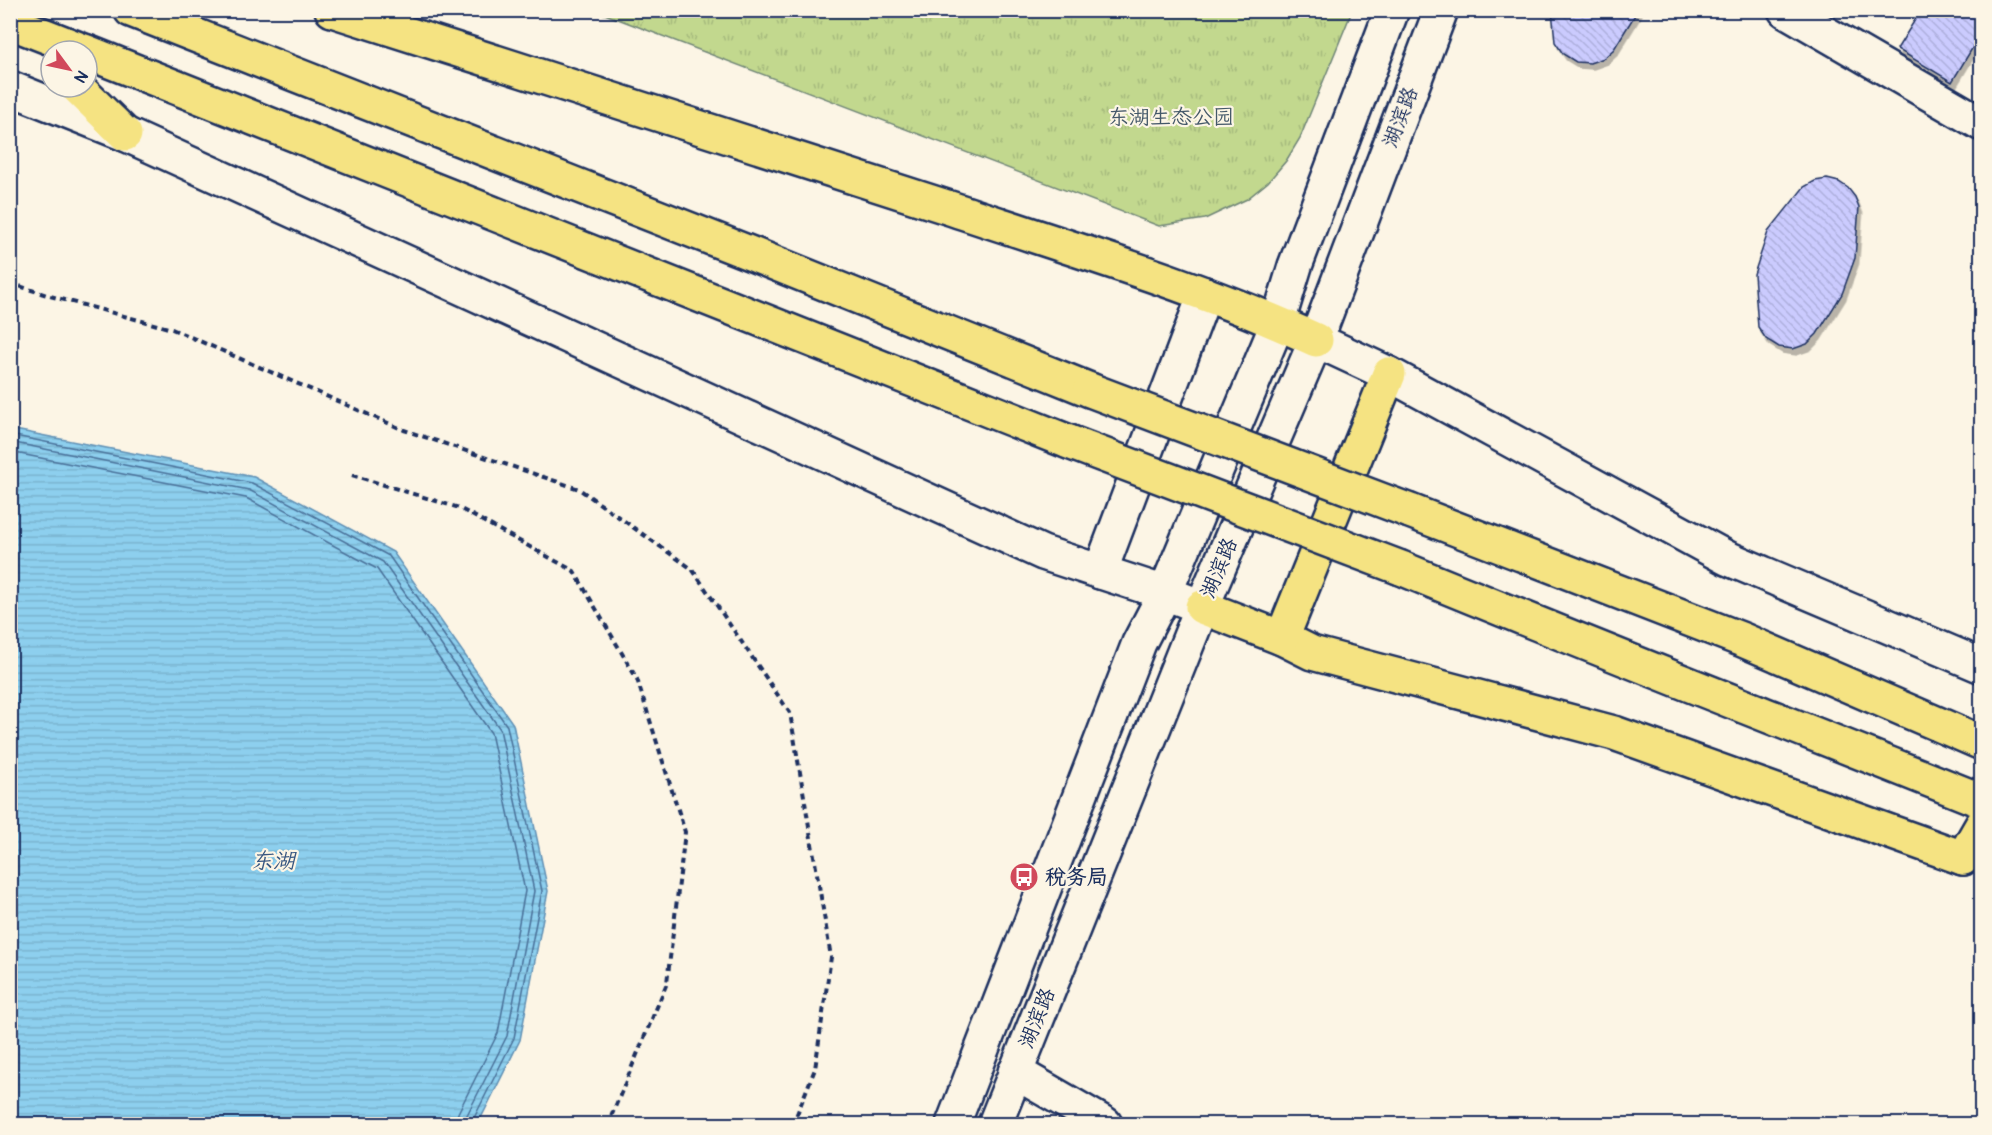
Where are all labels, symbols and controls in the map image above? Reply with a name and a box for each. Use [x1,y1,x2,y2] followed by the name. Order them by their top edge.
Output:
[39,39,99,99] north arrow
[69,67,92,87] text: N
[1376,83,1424,151] street label: 湖滨路
[1108,104,1234,131] park label: 东湖生态公园
[1194,534,1244,602] street label: 湖滨路
[251,847,297,875] water label: 东湖
[1008,861,1040,893] bus stop icon: 税务局
[1045,864,1108,891] place label: 税务局
[1013,984,1061,1052] street label: 湖滨路

